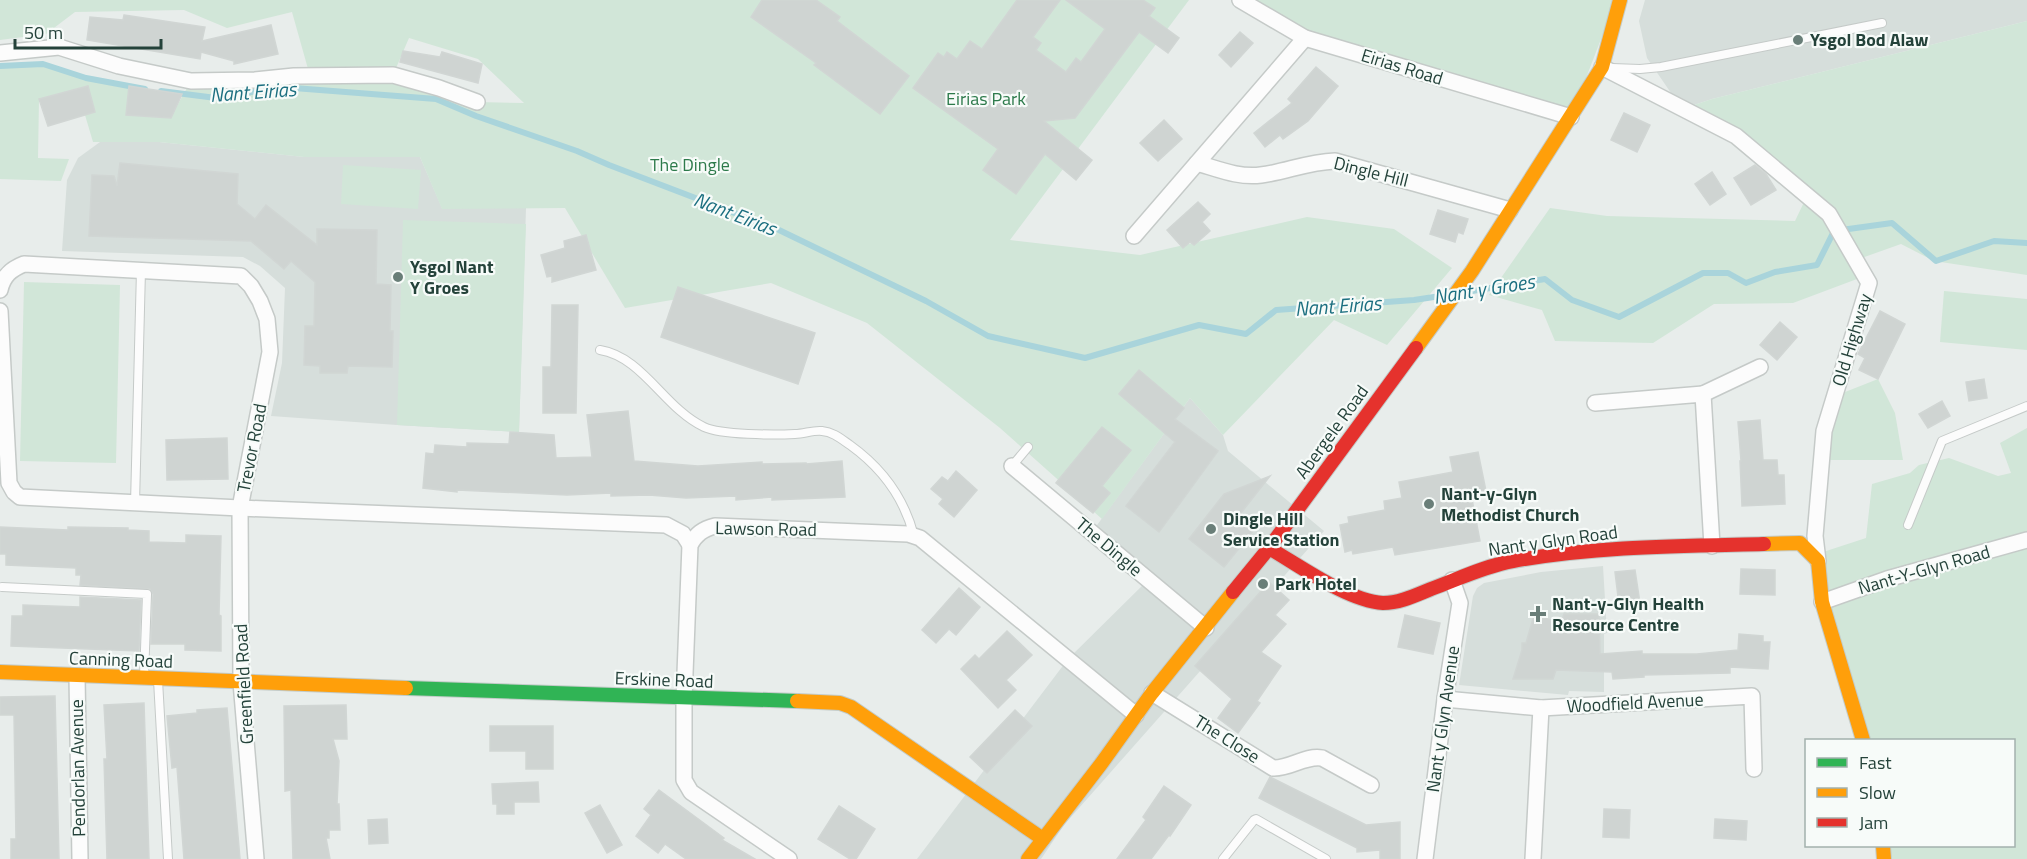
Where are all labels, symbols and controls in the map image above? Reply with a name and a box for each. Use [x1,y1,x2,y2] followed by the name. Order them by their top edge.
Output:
[15,12,160,50] scale bar
[24,19,63,46] text: 50 m
[1810,26,1928,53] place label: Ysgol Bod Alaw
[1791,33,1805,47] marker: Ysgol Bod Alaw
[1358,41,1446,92] street label: Eirias Road
[209,73,299,110] water label: Nant Eirias
[946,85,1026,112] park label: Eirias Park
[1331,149,1411,194] street label: Dingle Hill
[650,151,730,178] park label: The Dingle
[689,184,782,244] water label: Nant Eirias
[410,253,494,301] place label: Ysgol Nant Y Groes
[1431,265,1538,312] water label: Nant y Groes
[391,270,405,284] marker: Ysgol Nant Y Groes
[1294,287,1384,324] water label: Nant Eirias
[1825,290,1879,390] street label: Old Highway
[1288,379,1375,484] street label: Abergele Road
[230,401,273,495] street label: Trevor Road
[1441,480,1580,528] place label: Nant-y-Glyn Methodist Church
[1422,497,1436,511] marker: Nant-y-Glyn Methodist Church
[1223,505,1340,553] place label: Dingle Hill Service Station
[1070,511,1149,583] street label: The Dingle
[715,514,817,543] street label: Lawson Road
[1487,518,1619,563] street label: Nant y Glyn Road
[1204,522,1218,536] marker: Dingle Hill Service Station
[1855,538,1993,601] street label: Nant-Y-Glyn Road
[1275,570,1357,597] place label: Park Hotel
[1256,577,1270,591] marker: Park Hotel
[1552,590,1704,638] place label: Nant-y-Glyn Health Resource Centre
[1529,605,1547,623] marker: Nant-y-Glyn Health Resource Centre
[227,623,260,745] street label: Greenfield Road
[69,644,173,675] street label: Canning Road
[1419,644,1466,794] street label: Nant y Glyn Avenue
[614,664,714,695] street label: Erskine Road
[1566,685,1704,720] street label: Woodfield Avenue
[63,699,92,837] street label: Pendorlan Avenue
[1189,708,1265,769] street label: The Close
[1805,739,2015,847] legend
[1859,749,1892,776] text: Fast
[1859,779,1896,806] text: Slow
[1859,809,1888,836] text: Jam

